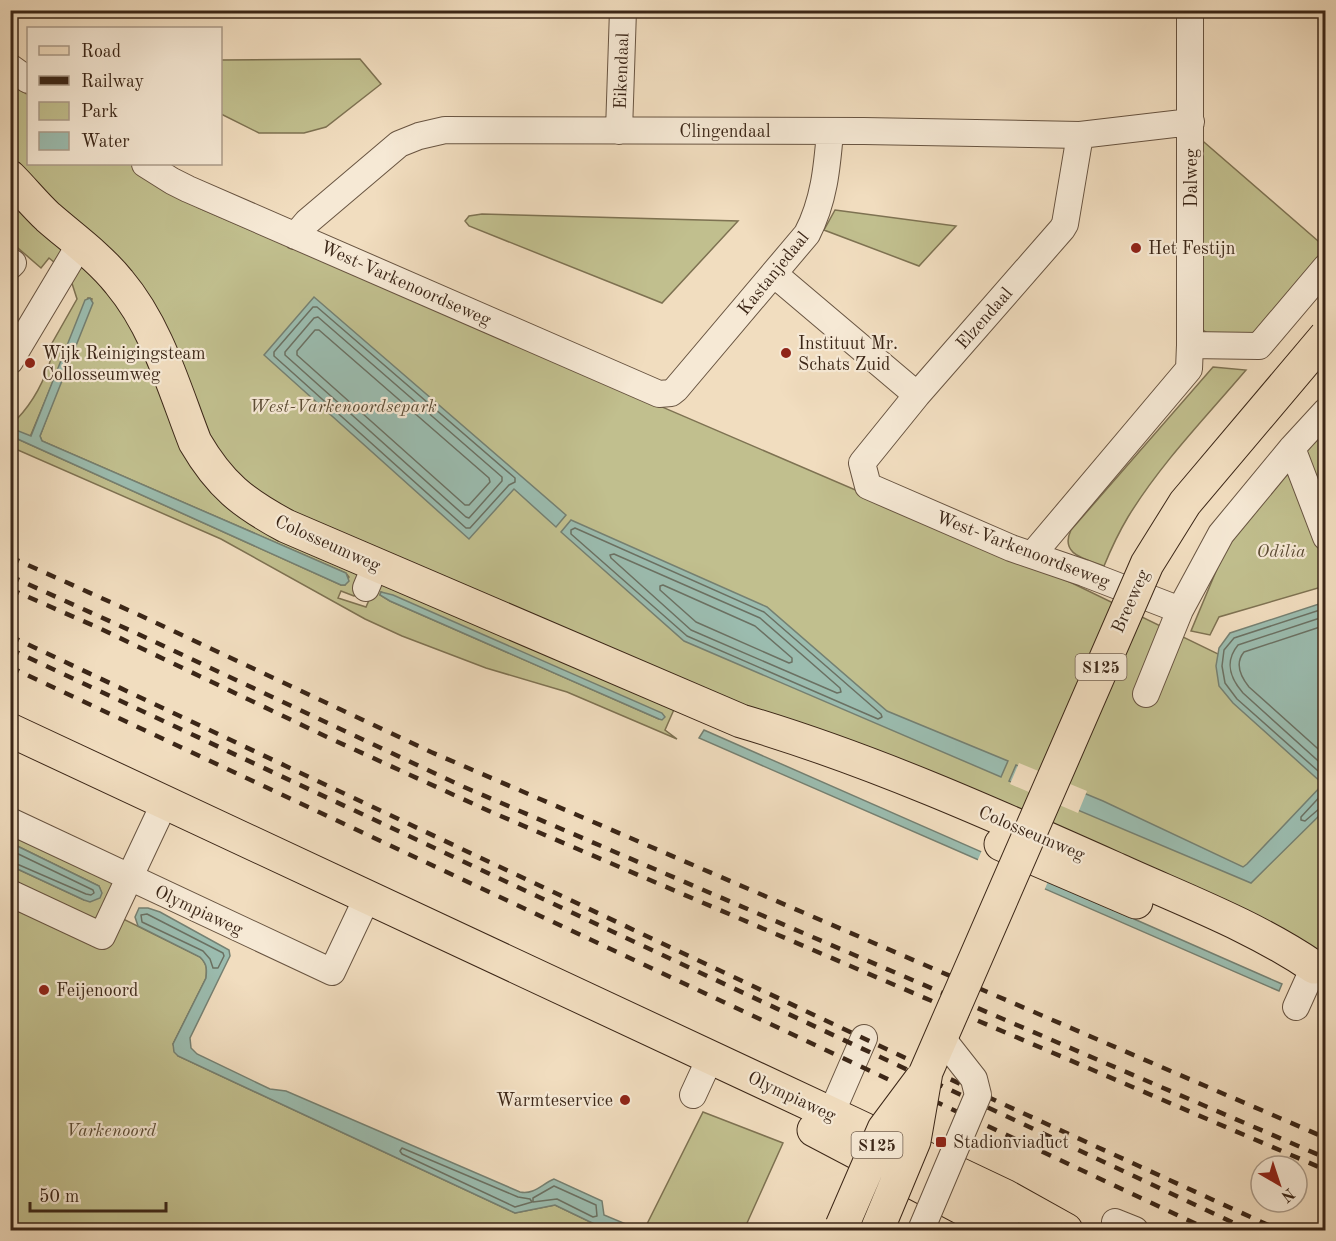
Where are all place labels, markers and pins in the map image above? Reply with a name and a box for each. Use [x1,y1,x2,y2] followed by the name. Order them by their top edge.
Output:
[1148,240,1236,258] place label: Het Festijn
[1129,241,1143,255] marker: Het Festijn
[798,335,898,374] place label: Instituut Mr. Schats Zuid
[42,345,206,384] place label: Wijk Reinigingsteam Collosseumweg
[779,346,793,360] marker: Instituut Mr. Schats Zuid
[23,356,37,370] marker: Wijk Reinigingsteam Collosseumweg
[56,982,138,1000] place label: Feijenoord
[37,983,51,997] marker: Feijenoord
[496,1092,613,1110] place label: Warmteservice
[618,1093,632,1107] marker: Warmteservice
[953,1134,1069,1152] place label: Stadionviaduct
[934,1135,948,1149] marker: Stadionviaduct

